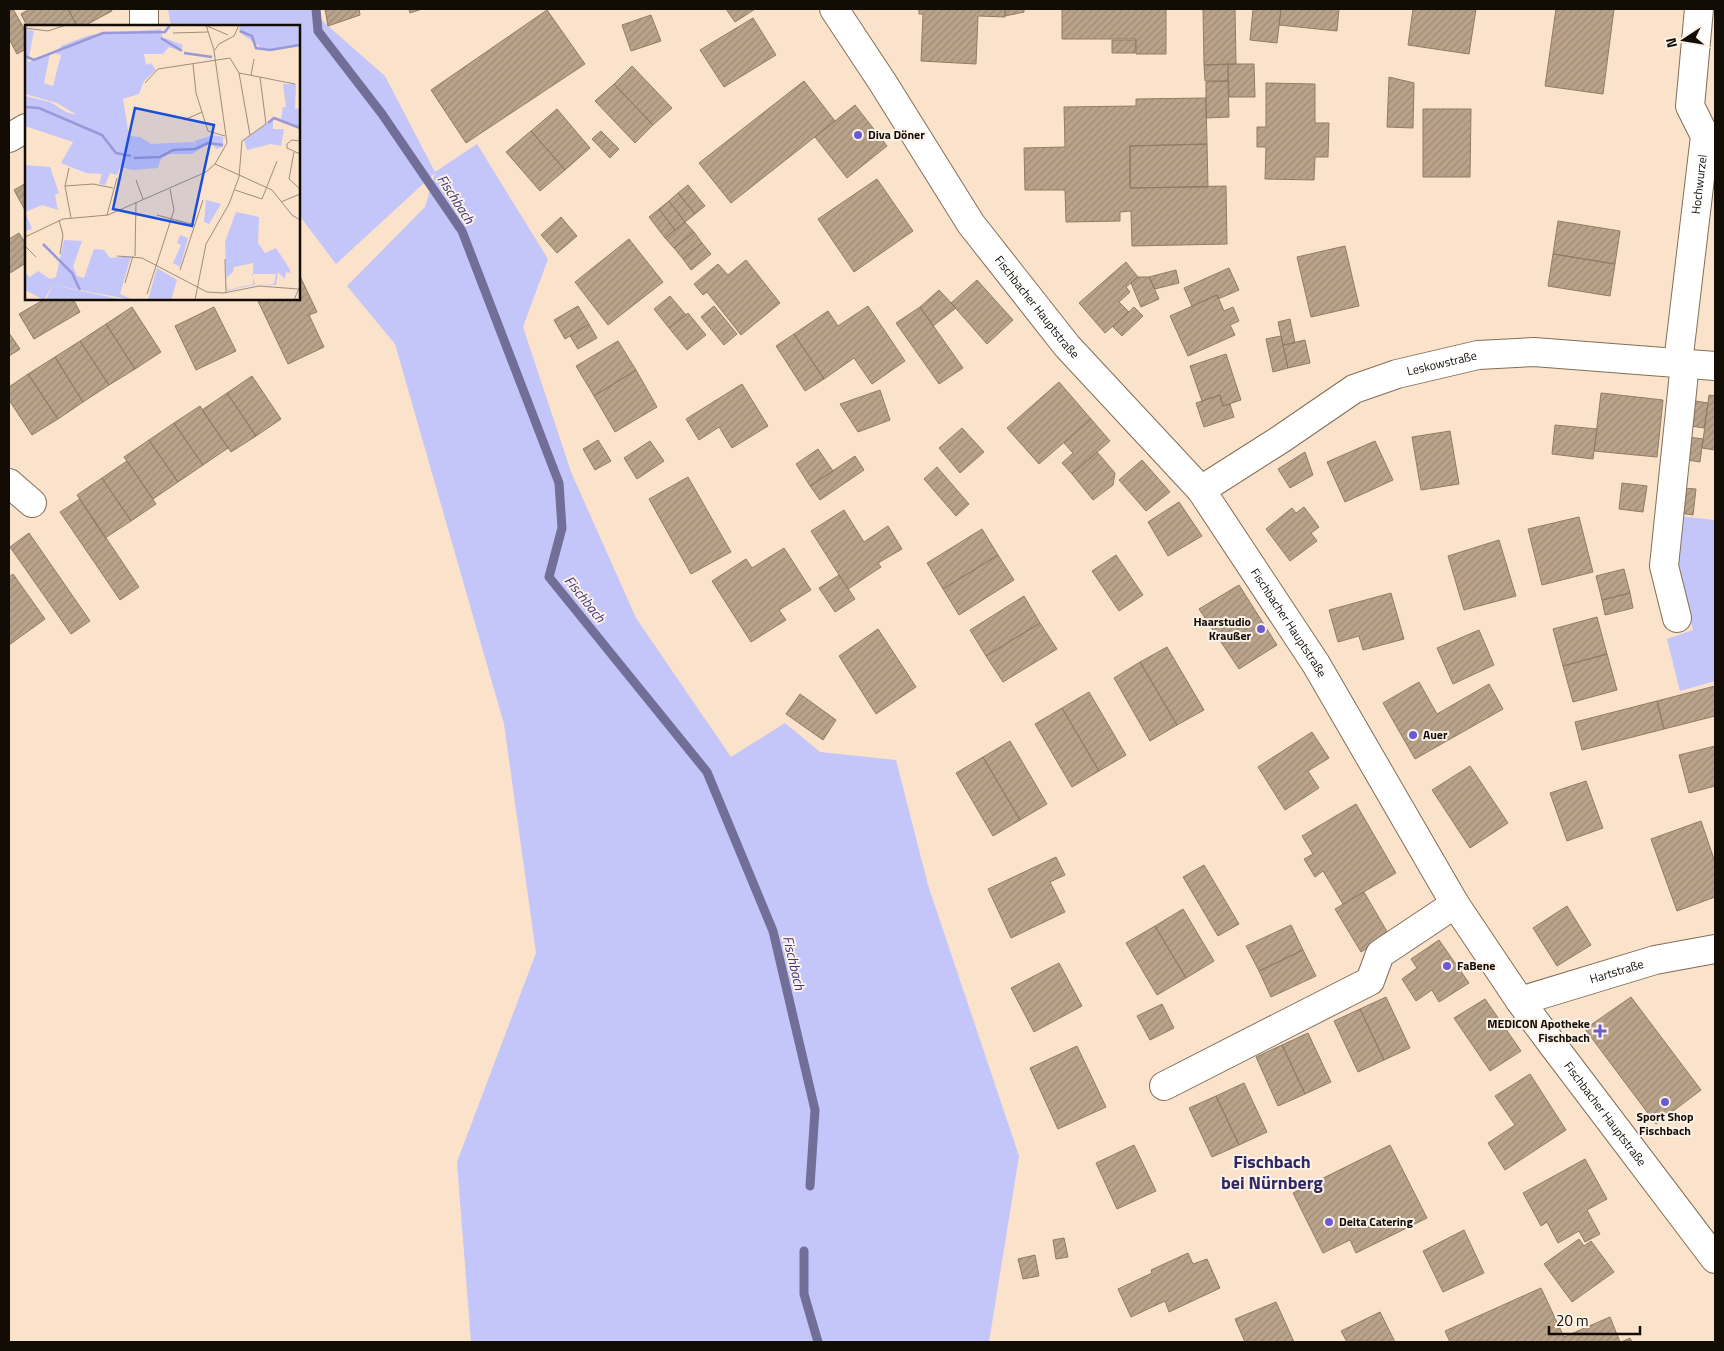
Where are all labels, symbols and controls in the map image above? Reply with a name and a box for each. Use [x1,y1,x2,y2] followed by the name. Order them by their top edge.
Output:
[1659,15,1709,65] north arrow
[25,25,300,300] inset map
[1660,36,1682,50] text: N
[868,125,925,144] place label: Diva Döner
[852,129,864,141] marker: Diva Döner
[1686,153,1712,215] street label: Hochwurzel
[433,170,481,228] water label: Fischbach
[990,251,1084,363] street label: Fischbacher Hauptstraße
[1405,346,1479,380] street label: Leskowstraße
[1246,564,1332,681] street label: Fischbacher Hauptstraße
[560,571,611,627] water label: Fischbach
[1193,612,1252,645] place label: Haarstudio Kraußer
[1255,623,1267,635] marker: Haarstudio Kraußer
[1423,725,1448,744] place label: Auer
[1407,729,1419,741] marker: Auer
[778,934,811,993] water label: Fischbach
[1587,954,1646,988] street label: Hartstraße
[1457,956,1495,975] place label: FaBene
[1441,960,1453,972] marker: FaBene
[1487,1014,1590,1047] place label: MEDICON Apotheke Fischbach
[1594,1025,1606,1037] marker: MEDICON Apotheke Fischbach
[1559,1057,1651,1170] street label: Fischbacher Hauptstraße
[1659,1096,1671,1108] marker: Sport Shop Fischbach
[1637,1107,1694,1140] place label: Sport Shop Fischbach
[1221,1148,1323,1196] district label: Fischbach bei Nürnberg
[1339,1212,1413,1231] place label: Delta Catering
[1323,1216,1335,1228] marker: Delta Catering
[1549,1304,1640,1336] scale bar
[1556,1309,1589,1332] text: 20 m

